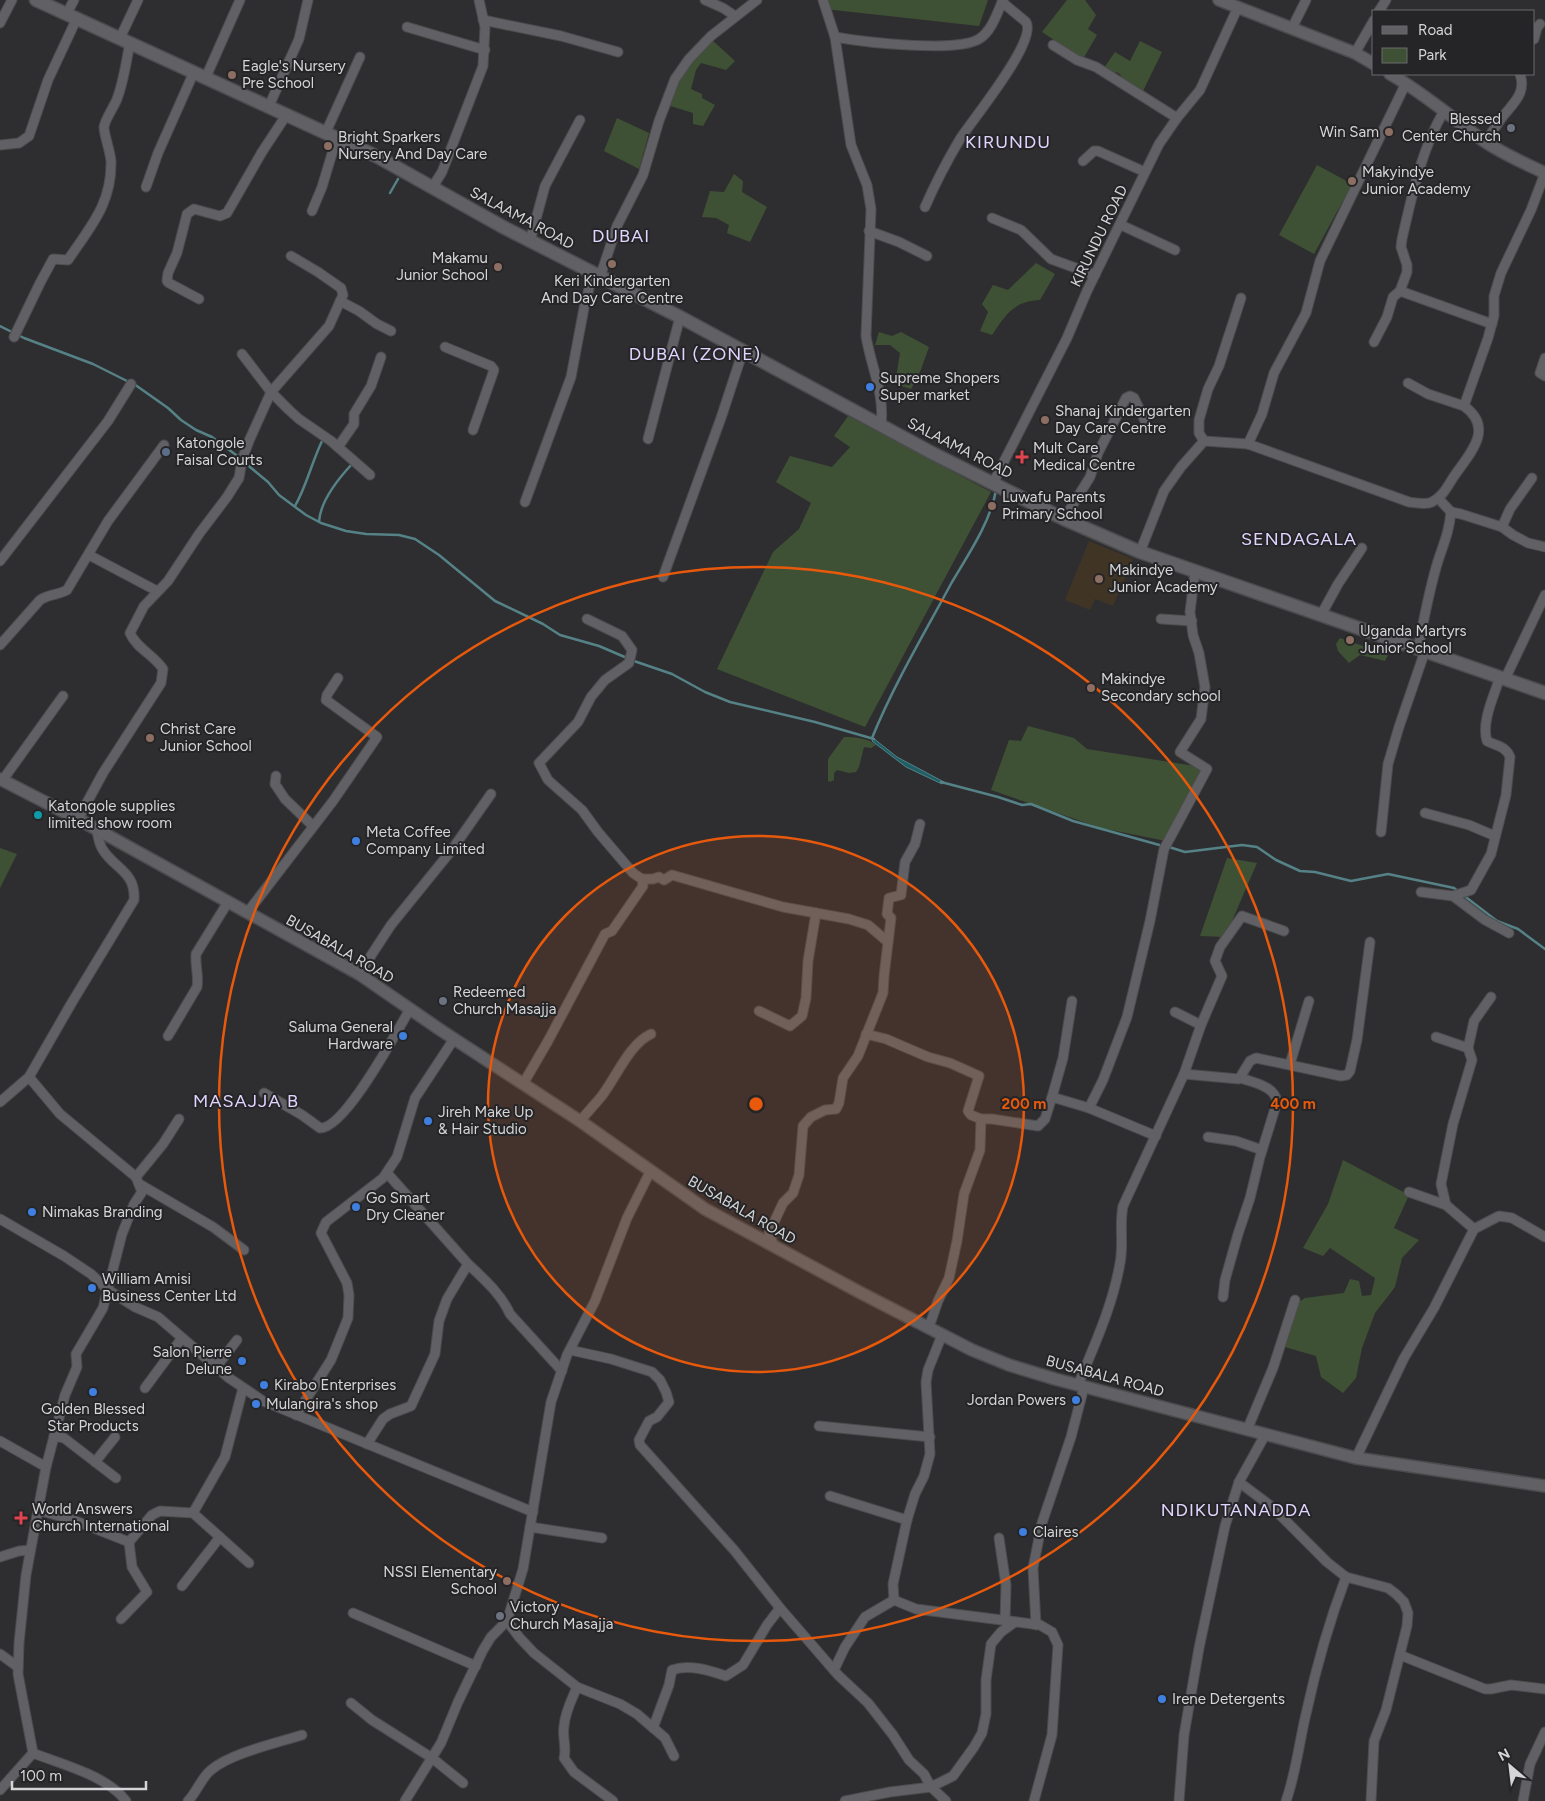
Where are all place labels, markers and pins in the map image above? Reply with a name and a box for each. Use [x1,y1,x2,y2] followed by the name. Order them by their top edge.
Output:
[242,57,346,92] place label: Eagle's Nursery Pre School
[226,69,238,81] marker: Eagle's Nursery Pre School
[1402,110,1501,145] place label: Blessed Center Church
[1505,122,1517,134] marker: Blessed Center Church
[1319,123,1379,141] place label: Win Sam
[1383,126,1395,138] marker: Win Sam
[338,128,487,163] place label: Bright Sparkers Nursery And Day Care
[322,140,334,152] marker: Bright Sparkers Nursery And Day Care
[1362,163,1471,198] place label: Makyindye Junior Academy
[1346,175,1358,187] marker: Makyindye Junior Academy
[396,249,488,284] place label: Makamu Junior School
[606,258,618,270] marker: Keri Kindergarten And Day Care Centre
[492,261,504,273] marker: Makamu Junior School
[541,272,683,307] place label: Keri Kindergarten And Day Care Centre
[880,369,1000,404] place label: Supreme Shopers Super market
[864,381,876,393] marker: Supreme Shopers Super market
[1055,402,1191,437] place label: Shanaj Kindergarten Day Care Centre
[1039,414,1051,426] marker: Shanaj Kindergarten Day Care Centre
[176,434,262,469] place label: Katongole Faisal Courts
[1033,439,1135,474] place label: Mult Care Medical Centre
[160,446,172,458] marker: Katongole Faisal Courts
[1015,450,1029,464] marker: Mult Care Medical Centre
[1002,488,1106,523] place label: Luwafu Parents Primary School
[986,500,998,512] marker: Luwafu Parents Primary School
[1109,561,1218,596] place label: Makindye Junior Academy
[1093,573,1105,585] marker: Makindye Junior Academy
[1360,622,1467,657] place label: Uganda Martyrs Junior School
[1344,634,1356,646] marker: Uganda Martyrs Junior School
[1101,670,1221,705] place label: Makindye Secondary school
[1085,682,1097,694] marker: Makindye Secondary school
[160,720,252,755] place label: Christ Care Junior School
[144,732,156,744] marker: Christ Care Junior School
[48,797,175,832] place label: Katongole supplies limited show room
[32,809,44,821] marker: Katongole supplies limited show room
[366,823,485,858] place label: Meta Coffee Company Limited
[350,835,362,847] marker: Meta Coffee Company Limited
[453,983,557,1018] place label: Redeemed Church Masajja
[437,995,449,1007] marker: Redeemed Church Masajja
[288,1018,393,1053] place label: Saluma General Hardware
[397,1030,409,1042] marker: Saluma General Hardware
[747,1095,765,1113] centre of rings
[438,1103,533,1138] place label: Jireh Make Up & Hair Studio
[422,1115,434,1127] marker: Jireh Make Up & Hair Studio
[366,1189,445,1224] place label: Go Smart Dry Cleaner
[350,1201,362,1213] marker: Go Smart Dry Cleaner
[42,1203,163,1221] place label: Nimakas Branding
[26,1206,38,1218] marker: Nimakas Branding
[102,1270,236,1305] place label: William Amisi Business Center Ltd
[86,1282,98,1294] marker: William Amisi Business Center Ltd
[152,1343,232,1378] place label: Salon Pierre Delune
[236,1355,248,1367] marker: Salon Pierre Delune
[274,1376,396,1394] place label: Kirabo Enterprises
[258,1379,270,1391] marker: Kirabo Enterprises
[87,1386,99,1398] marker: Golden Blessed Star Products
[967,1391,1066,1409] place label: Jordan Powers
[1070,1394,1082,1406] marker: Jordan Powers
[266,1395,378,1413] place label: Mulangira's shop
[250,1398,262,1410] marker: Mulangira's shop
[41,1400,145,1435] place label: Golden Blessed Star Products
[32,1500,169,1535] place label: World Answers Church International
[14,1511,28,1525] marker: World Answers Church International
[1033,1523,1079,1541] place label: Claires
[1017,1526,1029,1538] marker: Claires
[383,1563,497,1598] place label: NSSI Elementary School
[501,1575,513,1587] marker: NSSI Elementary School
[510,1598,614,1633] place label: Victory Church Masajja
[494,1610,506,1622] marker: Victory Church Masajja
[1172,1690,1285,1708] place label: Irene Detergents
[1156,1693,1168,1705] marker: Irene Detergents

